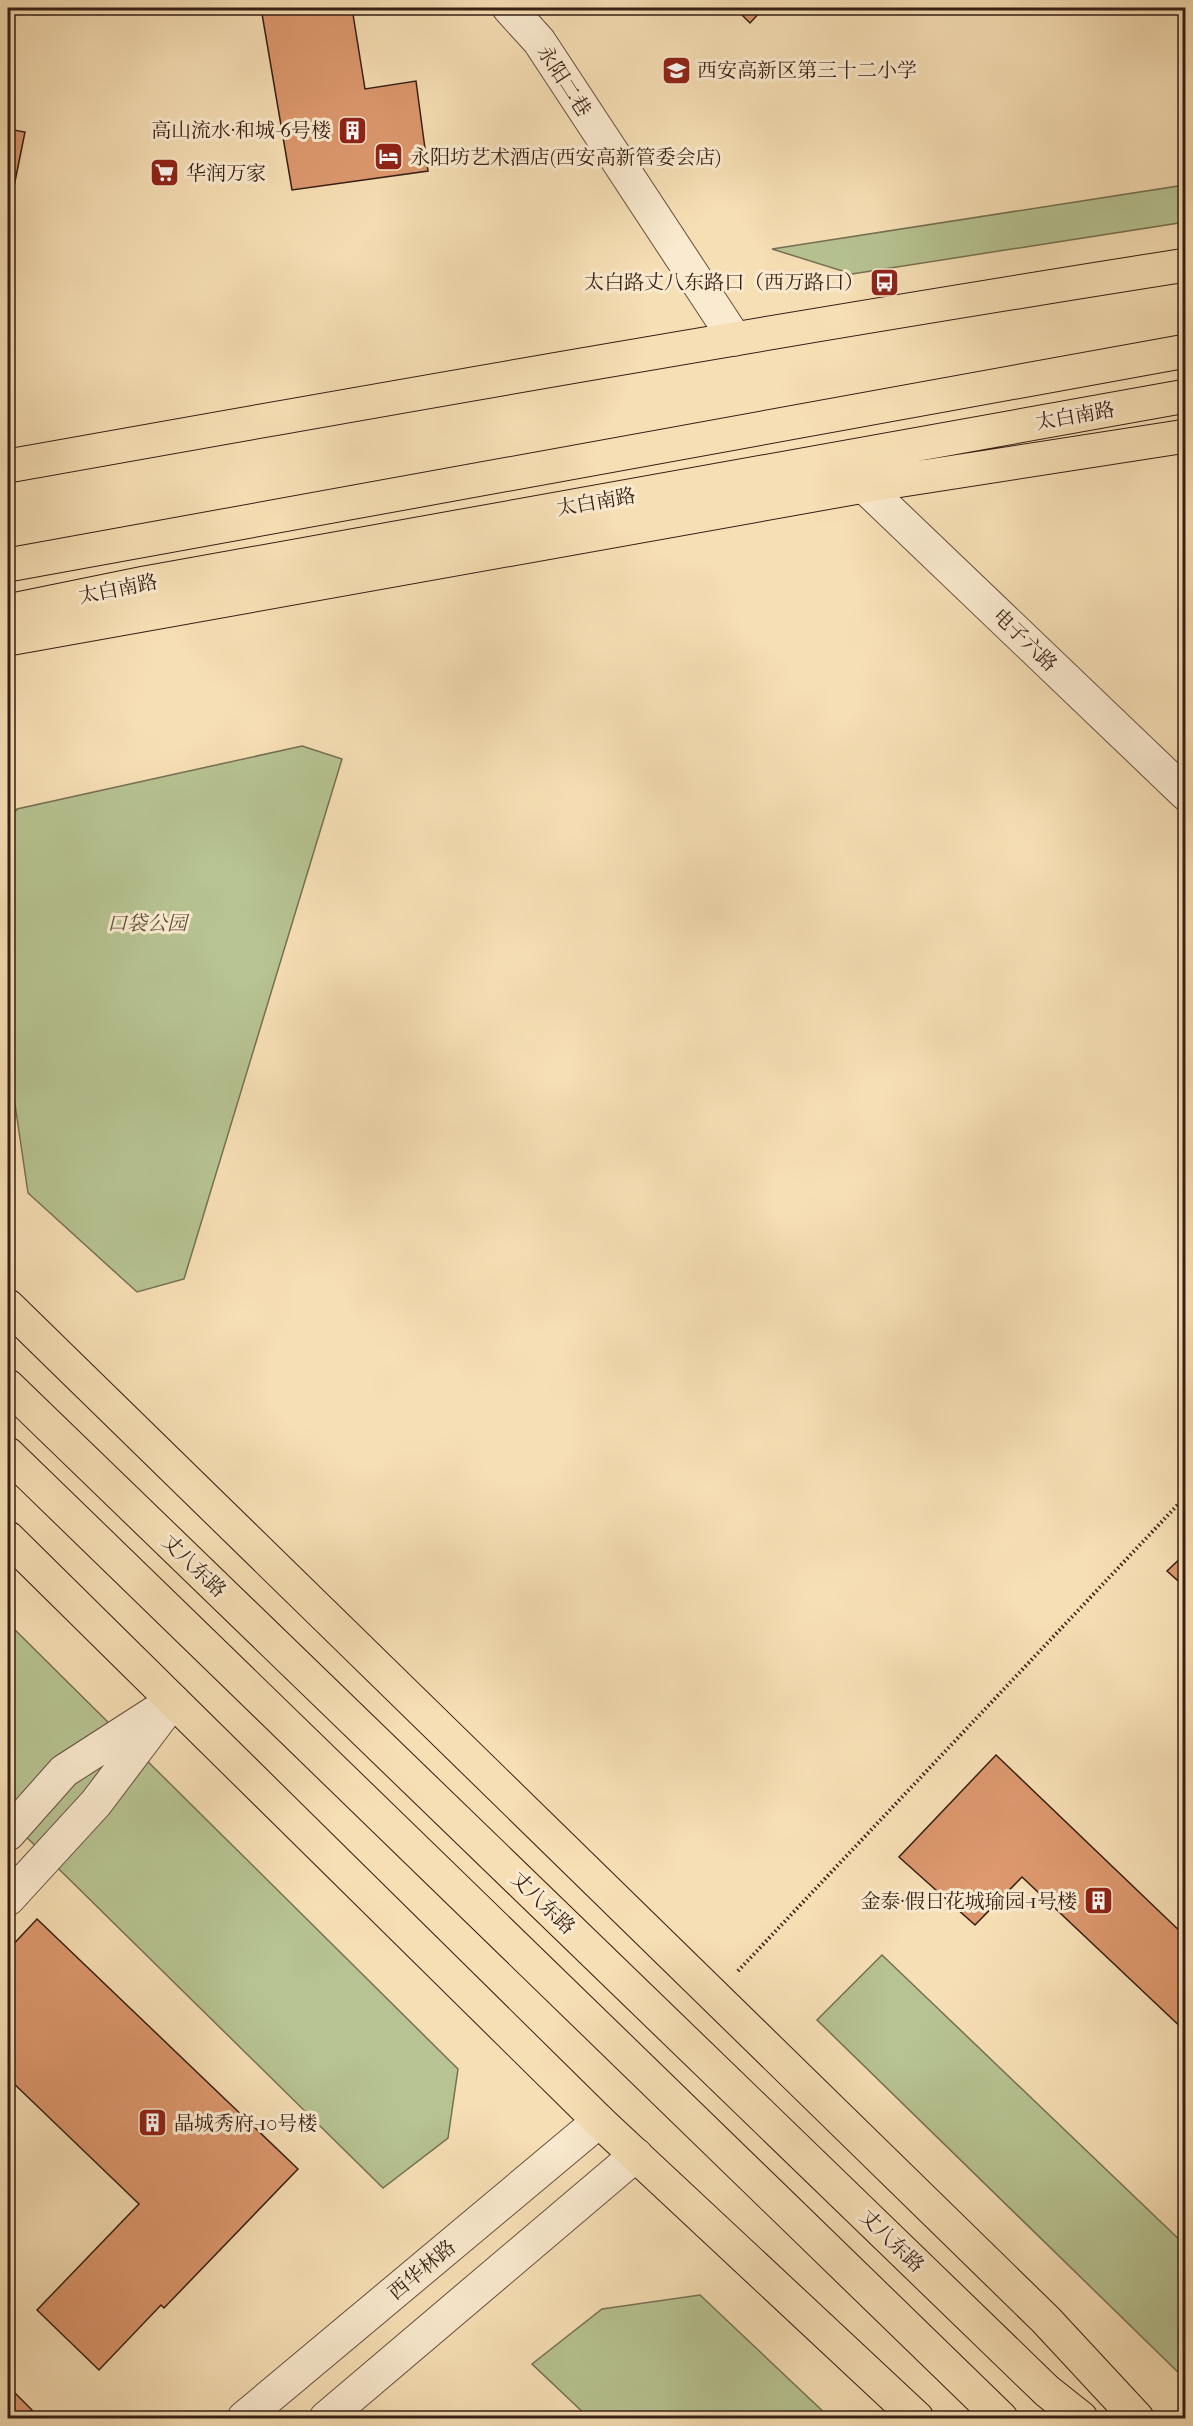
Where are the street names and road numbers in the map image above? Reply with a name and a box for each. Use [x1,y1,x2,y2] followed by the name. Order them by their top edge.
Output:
[533,41,595,121] street label: 永阳二巷
[1034,398,1116,434] street label: 太白南路
[555,484,637,520] street label: 太白南路
[77,570,159,608] street label: 太白南路
[988,604,1062,676] street label: 电子六路
[157,1530,231,1602] street label: 丈八东路
[506,1867,580,1939] street label: 丈八东路
[855,2205,929,2277] street label: 丈八东路
[384,2235,460,2305] street label: 西华林路

